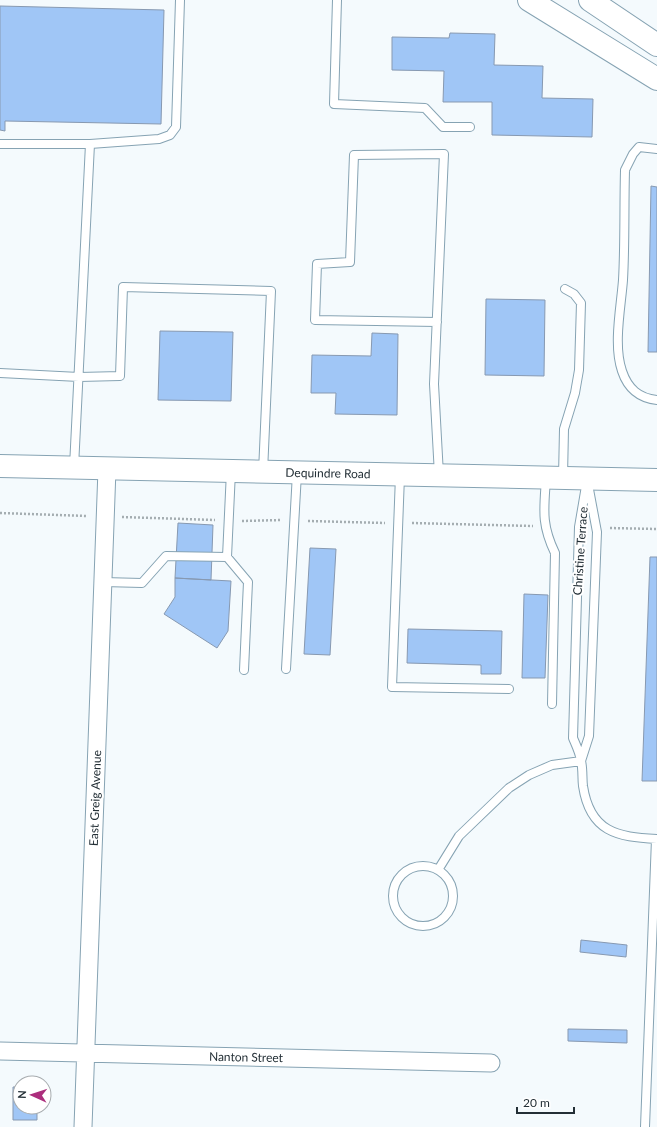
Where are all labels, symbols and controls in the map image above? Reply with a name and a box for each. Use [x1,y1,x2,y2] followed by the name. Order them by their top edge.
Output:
[285,465,371,481] street label: Dequindre Road
[569,506,591,596] street label: Christine Terrace
[86,750,104,846] street label: East Greig Avenue
[209,1049,284,1065] street label: Nanton Street
[12,1075,52,1115] north arrow
[517,1089,574,1115] scale bar
[15,1090,28,1099] text: N
[523,1095,550,1110] text: 20 m

